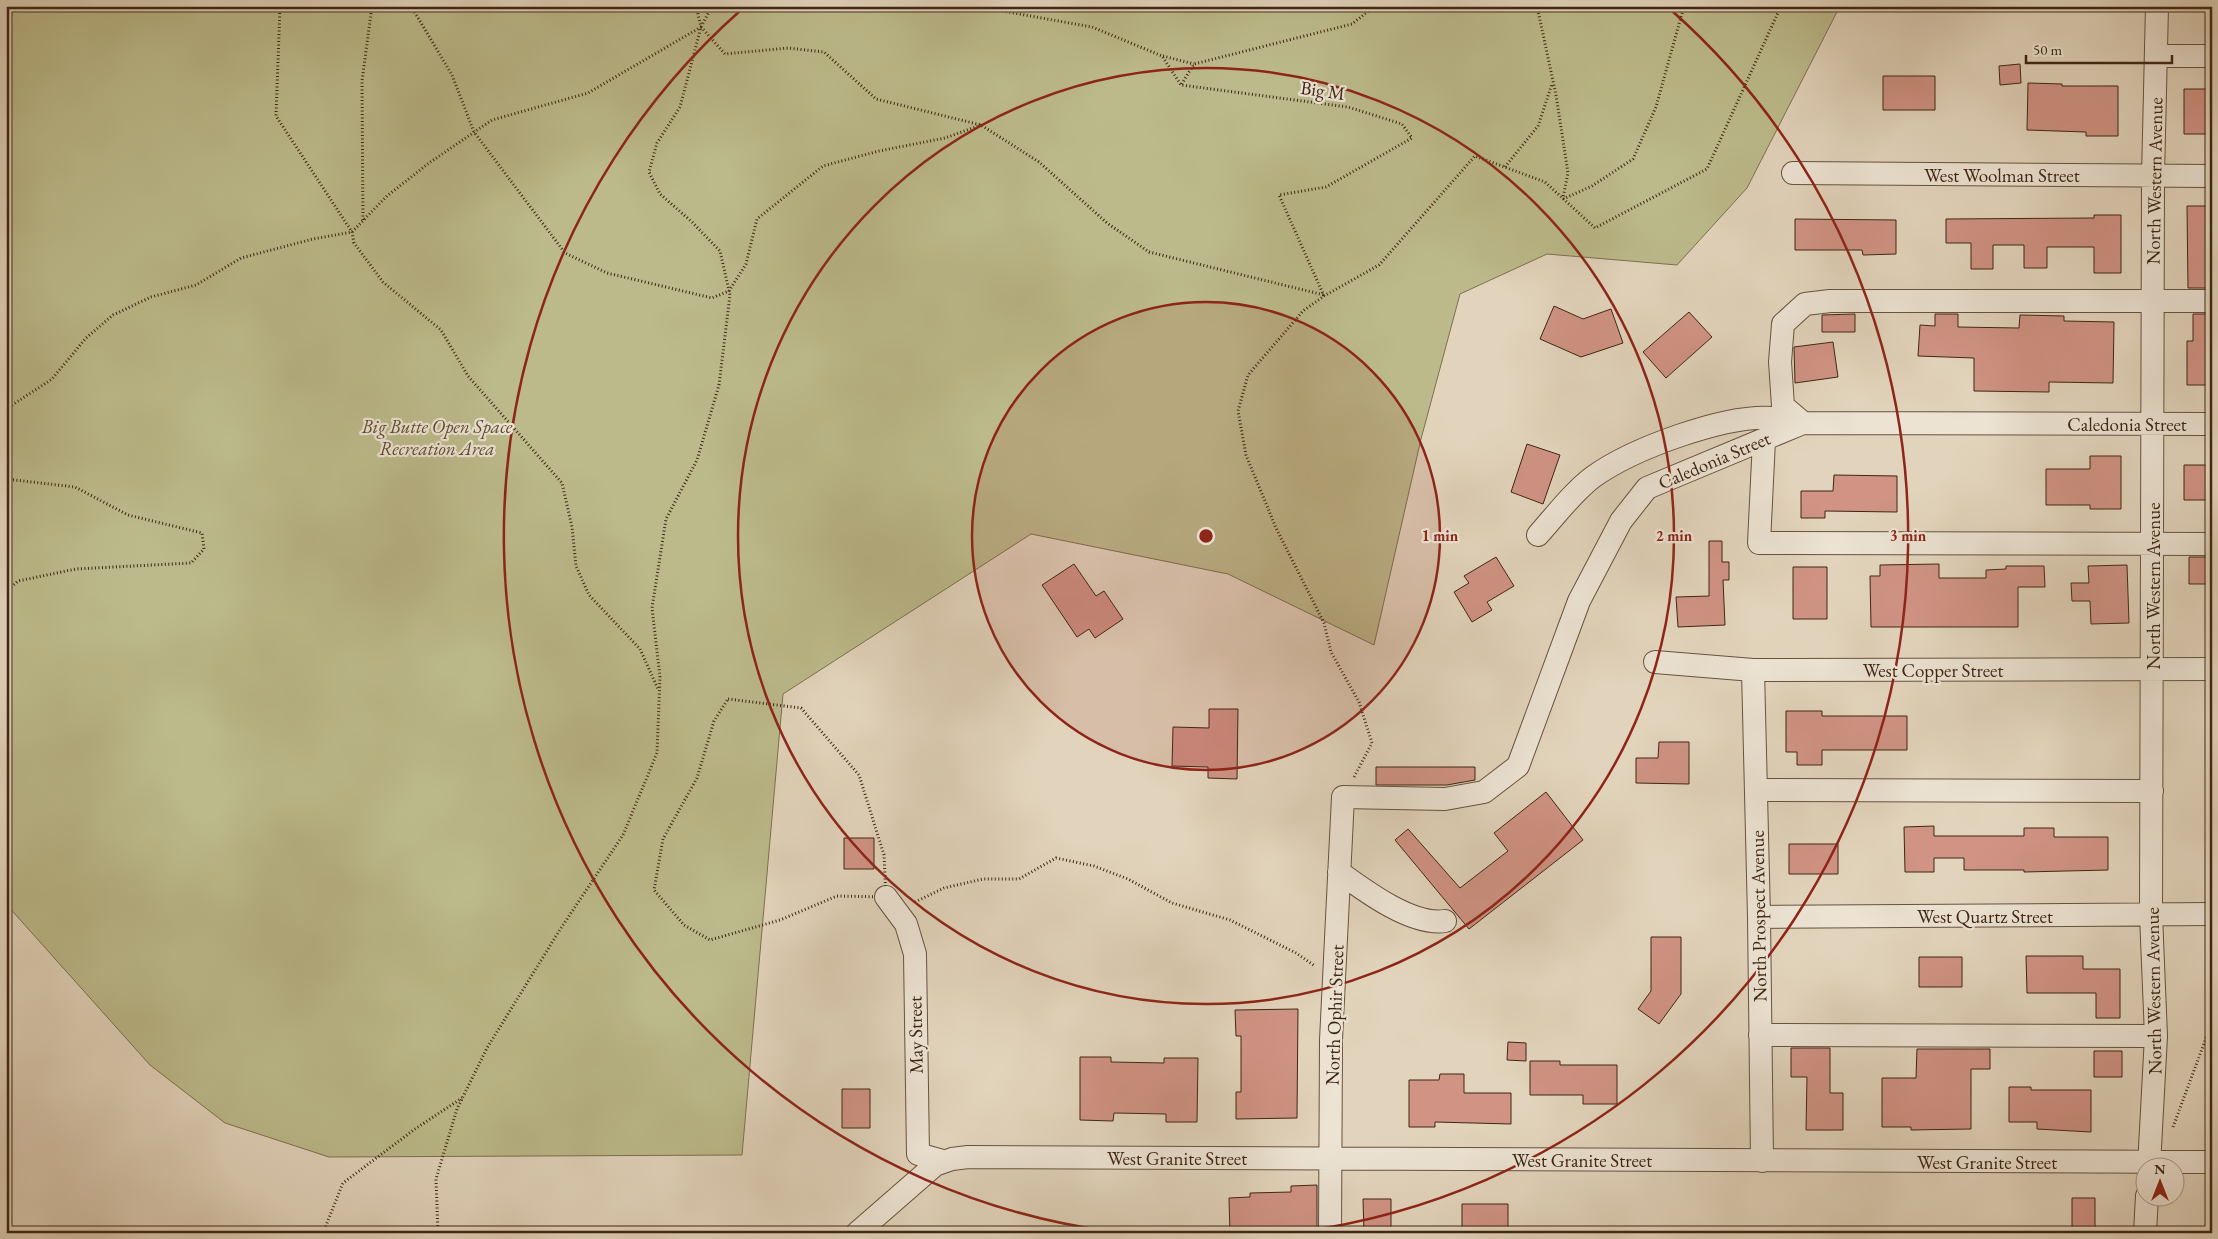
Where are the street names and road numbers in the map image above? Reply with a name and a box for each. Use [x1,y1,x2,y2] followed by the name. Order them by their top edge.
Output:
[1299,75,1347,106] street label: Big M
[2141,97,2168,265] street label: North Western Avenue
[1924,163,2080,188] street label: West Woolman Street
[2067,412,2187,437] street label: Caledonia Street
[1654,426,1774,495] street label: Caledonia Street
[2141,502,2166,670] street label: North Western Avenue
[1863,658,2003,683] street label: West Copper Street
[1745,830,1772,1002] street label: North Prospect Avenue
[1917,904,2053,929] street label: West Quartz Street
[2140,907,2167,1075] street label: North Western Avenue
[1320,944,1349,1086] street label: North Ophir Street
[902,996,929,1074] street label: May Street
[1107,1146,1247,1171] street label: West Granite Street
[1512,1148,1652,1173] street label: West Granite Street
[1917,1150,2057,1175] street label: West Granite Street

